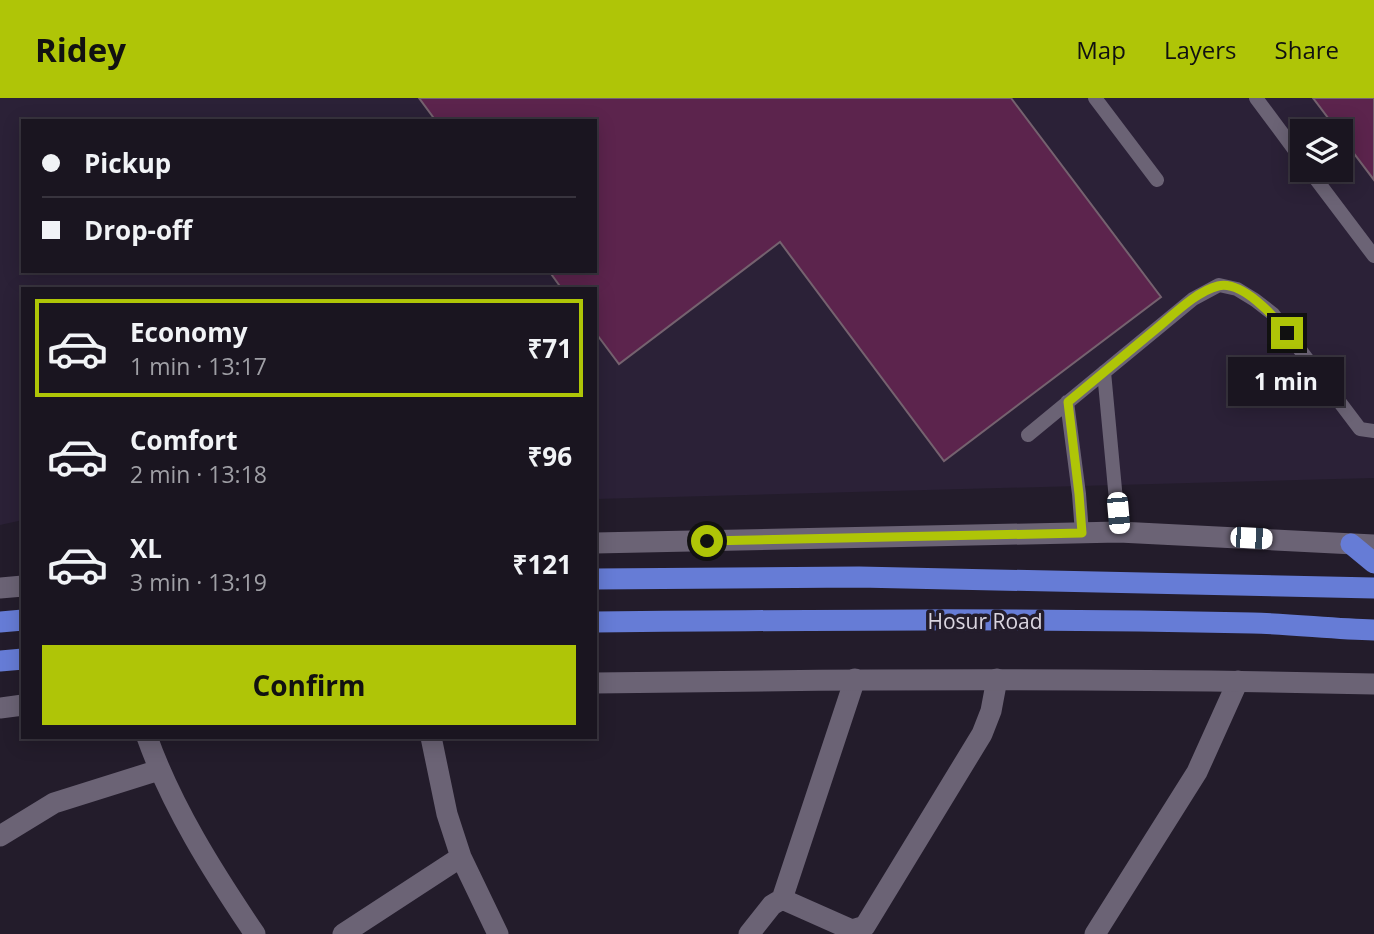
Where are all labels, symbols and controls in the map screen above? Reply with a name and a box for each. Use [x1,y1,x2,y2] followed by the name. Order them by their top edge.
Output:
[35,27,126,72] text: Ridey
[1076,33,1126,66] text: Map
[1164,33,1237,66] text: Layers
[1275,33,1339,66] text: Share
[1290,119,1353,182] map controls
[1290,119,1353,182] button: layers
[84,145,171,181] text: Pickup
[84,212,192,248] text: Drop-off
[130,314,248,350] text: Economy
[46,317,109,380] icon: car
[1271,317,1303,349] route end
[527,330,572,366] text: ₹71
[130,350,267,382] text: 1 min · 13:17
[1229,358,1345,406] callout: 1 min
[1254,365,1318,397] text: 1 min
[130,422,237,458] text: Comfort
[46,425,109,488] icon: car
[527,438,572,474] text: ₹96
[130,458,267,490] text: 2 min · 13:18
[1106,491,1131,535] car
[691,525,723,557] route start
[1230,526,1273,550] car
[130,530,162,566] text: XL
[46,533,109,596] icon: car
[513,546,572,582] text: ₹121
[130,566,267,598] text: 3 min · 13:19
[927,607,1043,635] street label: Hosur Road
[42,645,576,725] button: Confirm

